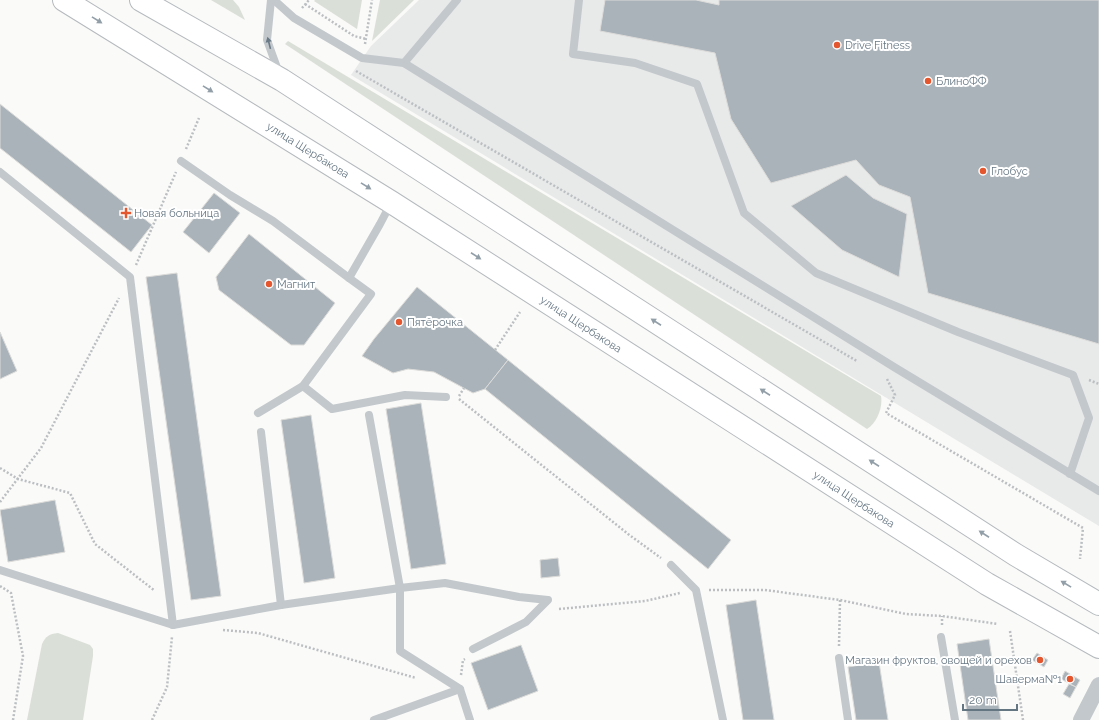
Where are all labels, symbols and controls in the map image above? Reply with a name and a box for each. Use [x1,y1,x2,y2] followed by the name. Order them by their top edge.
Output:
[91,17,103,24] one-way arrow
[266,37,272,49] one-way arrow
[845,39,910,52] place label: Drive Fitness
[832,40,842,50] marker: Drive Fitness
[936,75,987,88] place label: БлиноФФ
[923,76,933,86] marker: БлиноФФ
[202,85,214,92] one-way arrow
[264,120,351,181] street label: улица Щербакова
[991,165,1028,178] place label: Глобус
[978,166,988,176] marker: Глобус
[360,183,372,190] one-way arrow
[134,207,219,220] place label: Новая больница
[121,208,131,218] marker: Новая больница
[471,252,481,260] one-way arrow
[277,278,316,291] place label: Магнит
[264,279,274,289] marker: Магнит
[538,293,624,356] street label: улица Щербакова
[407,316,463,329] place label: Пятёрочка
[394,317,404,327] marker: Пятёрочка
[651,318,661,326] one-way arrow
[759,389,771,396] one-way arrow
[869,459,880,467] one-way arrow
[811,468,897,531] street label: улица Щербакова
[978,530,989,537] one-way arrow
[1060,581,1071,588] one-way arrow
[845,654,1032,667] place label: Магазин фруктов, овощей и орехов
[1035,655,1045,665] marker: Магазин фруктов, овощей и орехов
[995,673,1062,686] place label: Шаверма№1
[1065,674,1075,684] marker: Шаверма№1
[963,686,1017,712] scale bar
[969,693,997,707] text: 20 m

